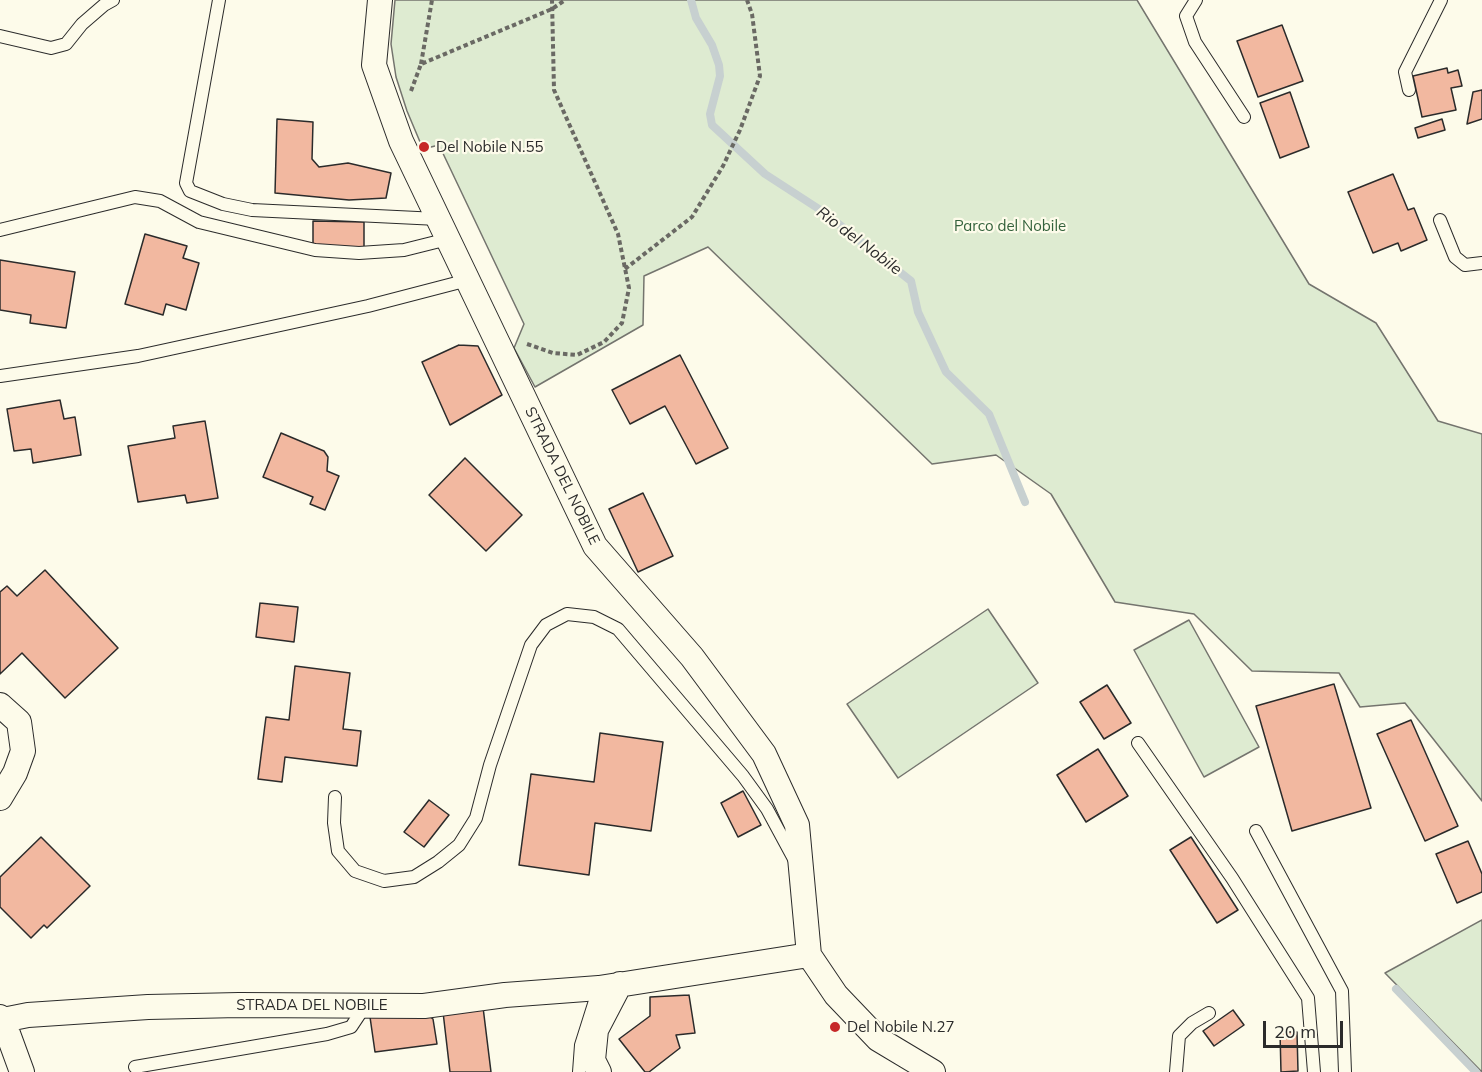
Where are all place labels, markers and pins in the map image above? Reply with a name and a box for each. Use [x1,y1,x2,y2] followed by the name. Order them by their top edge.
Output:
[436,138,543,156] place label: Del Nobile N.55
[417,140,431,154] marker: Del Nobile N.55
[847,1018,954,1036] place label: Del Nobile N.27
[828,1020,842,1034] marker: Del Nobile N.27

